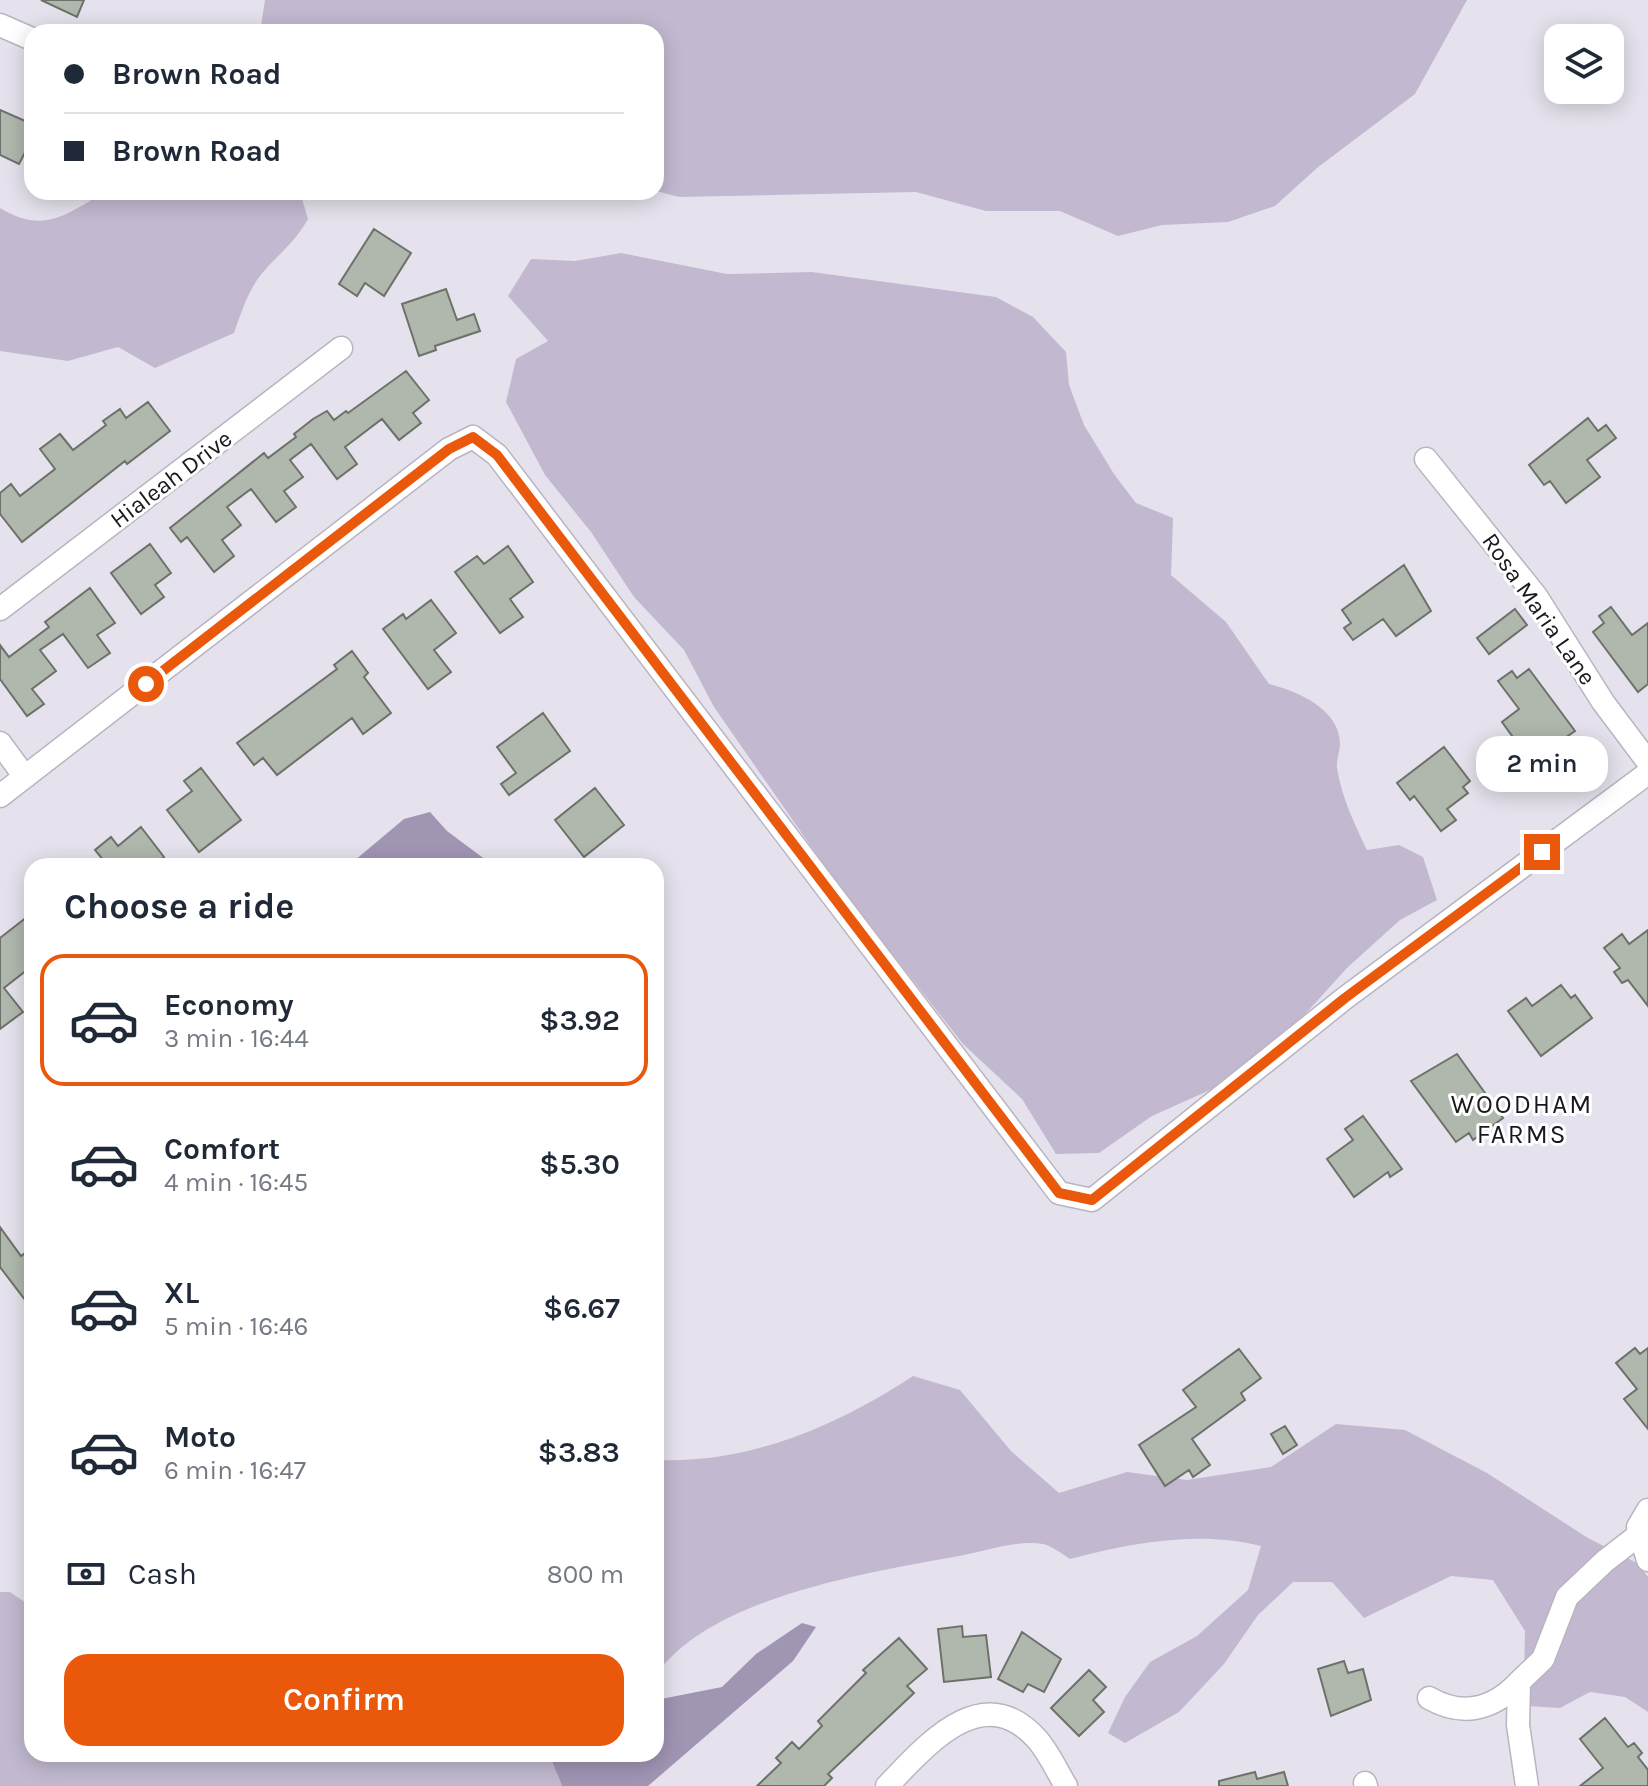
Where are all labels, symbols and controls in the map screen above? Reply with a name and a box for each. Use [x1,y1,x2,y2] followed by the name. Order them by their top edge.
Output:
[1544,24,1624,104] map controls
[1544,24,1624,104] button: layers
[112,56,281,92] text: Brown Road
[112,133,281,169] text: Brown Road
[105,424,237,534] street label: Hialeah Drive
[1476,528,1602,690] street label: Rosa Maria Lane
[128,666,164,702] route start
[1476,736,1608,792] callout: 2 min
[1507,748,1577,779] text: 2 min
[1524,834,1560,870] route end
[64,885,294,927] text: Choose a ride
[68,984,140,1056] icon: car
[164,987,294,1023] text: Economy
[539,1002,620,1038] text: $3.92
[164,1023,309,1054] text: 3 min · 16:44
[1451,1089,1593,1150] district label: WOODHAM FARMS
[68,1128,140,1200] icon: car
[164,1131,280,1167] text: Comfort
[539,1146,620,1182] text: $5.30
[164,1167,308,1198] text: 4 min · 16:45
[68,1272,140,1344] icon: car
[164,1275,199,1311] text: XL
[543,1290,620,1326] text: $6.67
[164,1311,308,1342] text: 5 min · 16:46
[68,1416,140,1488] icon: car
[164,1419,236,1455] text: Moto
[538,1434,620,1470] text: $3.83
[164,1455,306,1486] text: 6 min · 16:47
[64,1552,108,1596] icon: cash
[128,1556,197,1592] text: Cash
[547,1559,624,1590] text: 800 m
[64,1654,624,1746] button: Confirm

